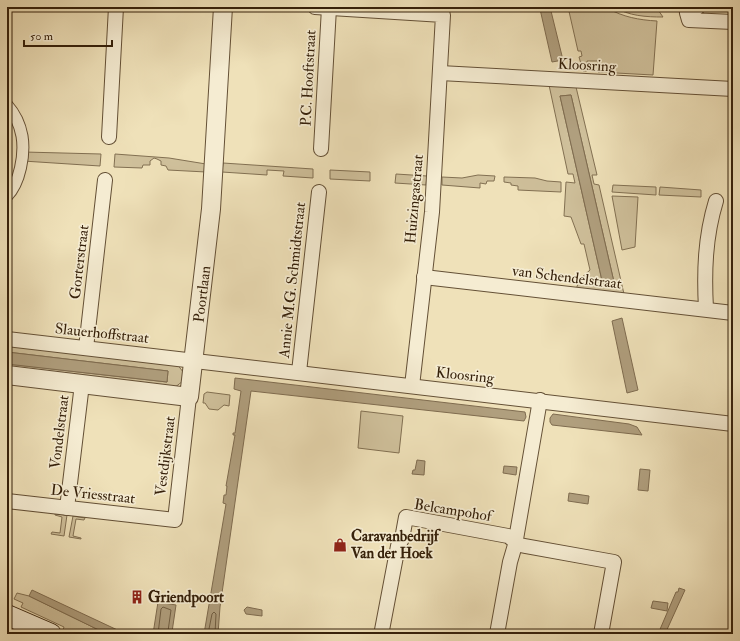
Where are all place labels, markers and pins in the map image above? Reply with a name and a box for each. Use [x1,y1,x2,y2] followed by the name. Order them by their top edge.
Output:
[350,527,442,563] place label: Caravanbedrijf Van der Hoek
[332,537,348,553] shop icon: Caravanbedrijf Van der Hoek
[148,588,224,608] place label: Griendpoort
[129,589,145,605] building icon: Griendpoort

